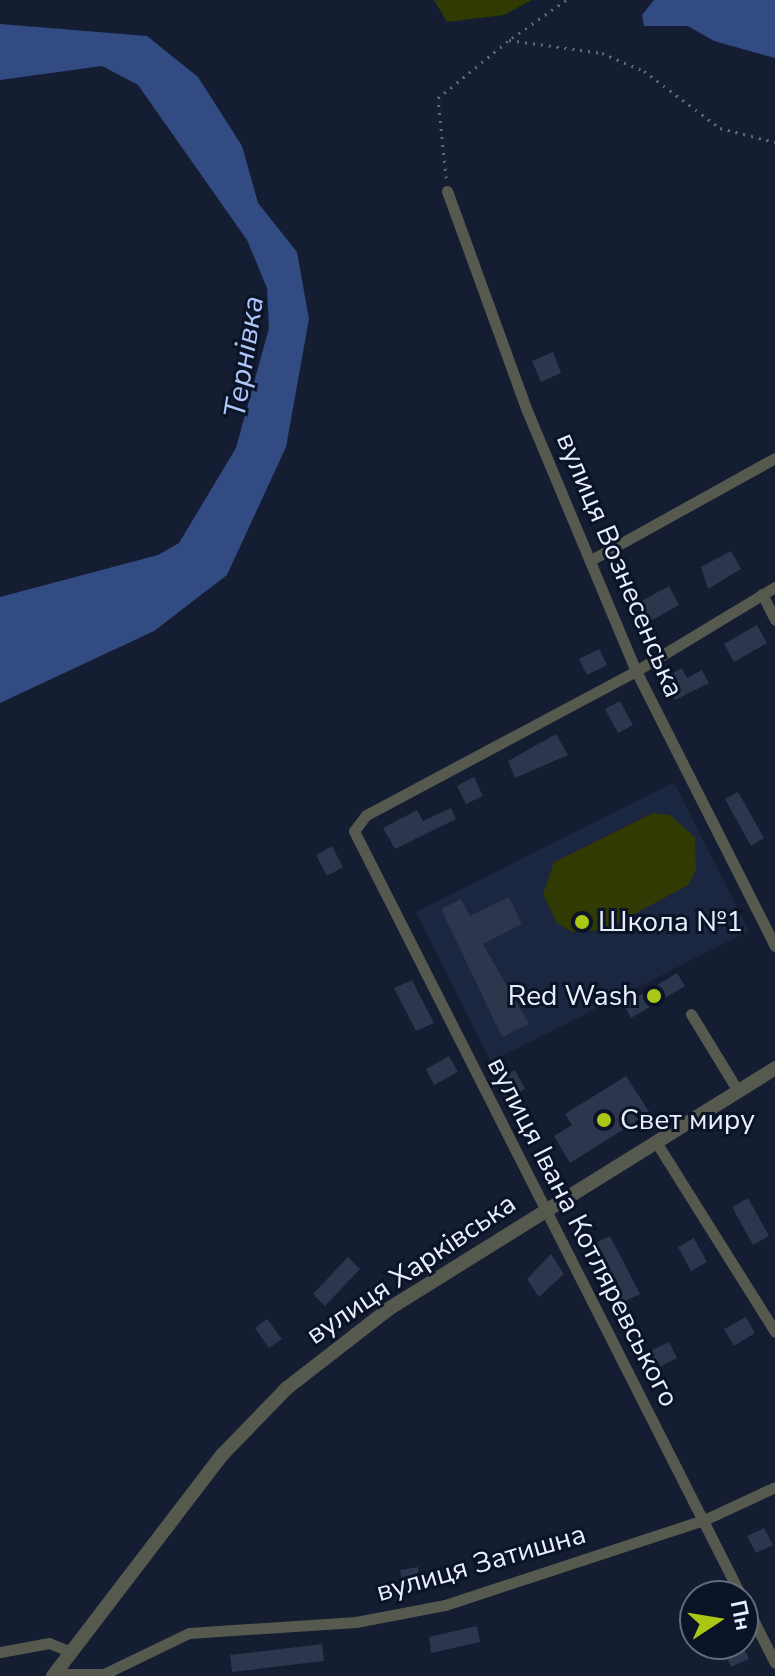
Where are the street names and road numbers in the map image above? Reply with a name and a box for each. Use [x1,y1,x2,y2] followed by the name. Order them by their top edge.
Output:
[549,428,691,702] street label: вулиця Вознесенська
[480,1051,686,1413] street label: вулиця Івана Котляревського
[300,1186,522,1352] street label: вулиця Харківська
[372,1517,590,1609] street label: вулиця Затишна

